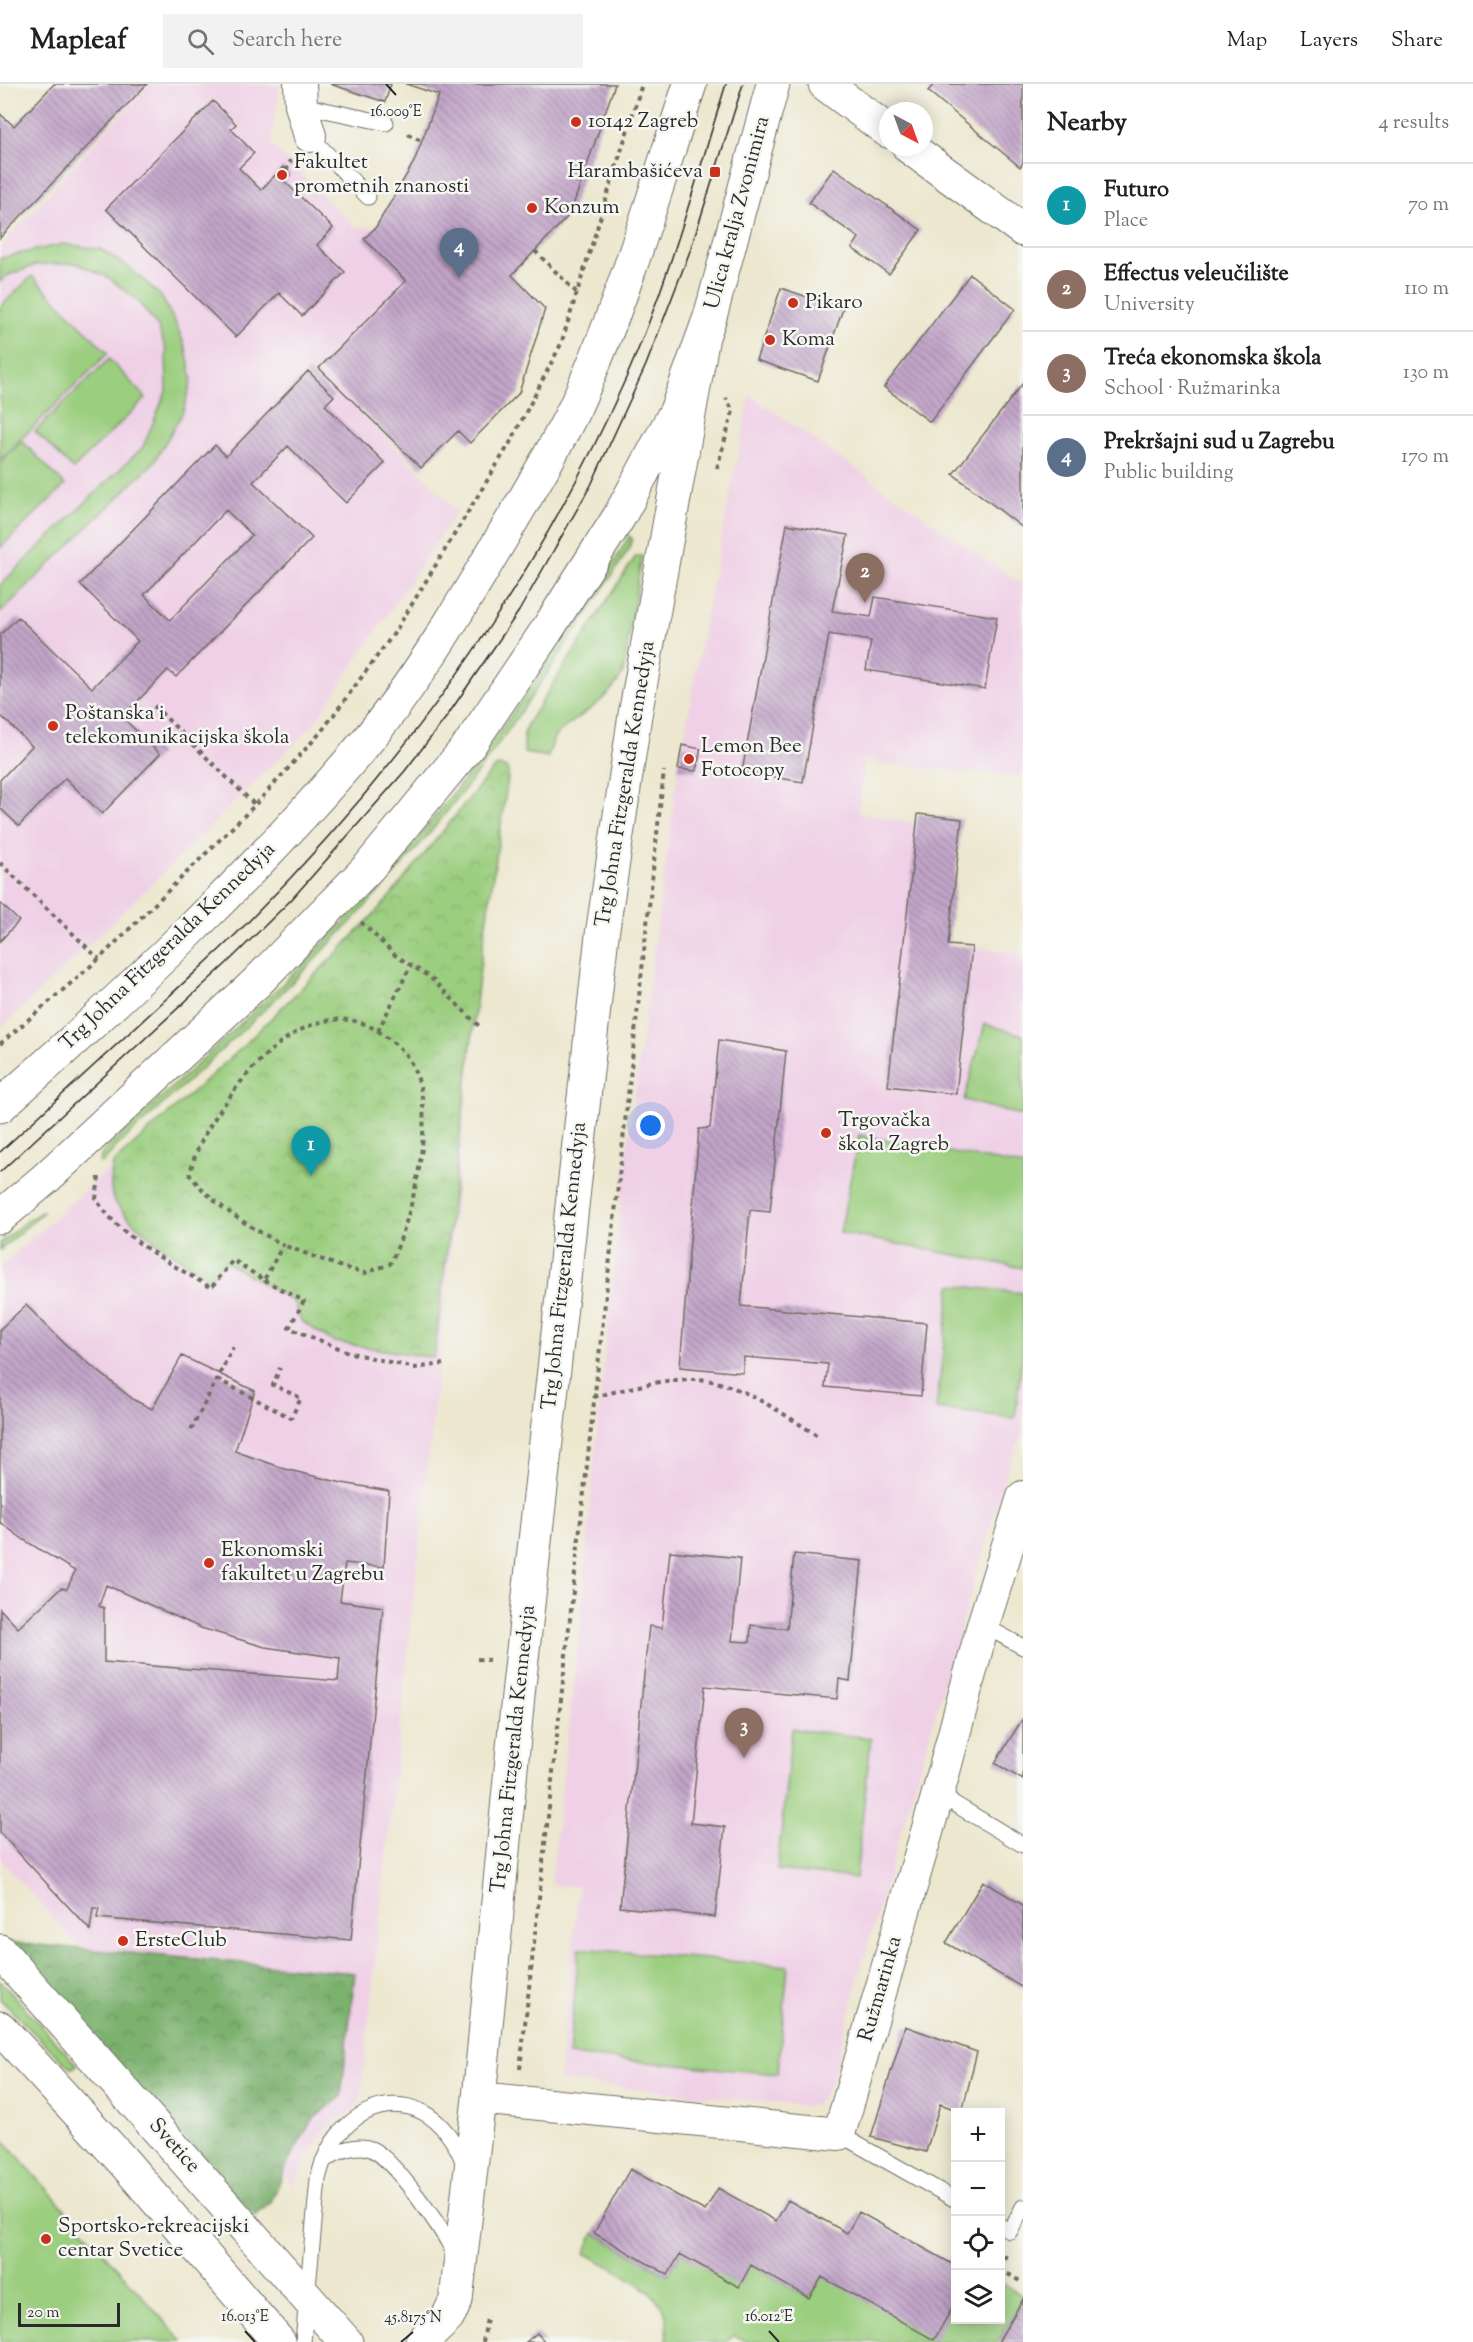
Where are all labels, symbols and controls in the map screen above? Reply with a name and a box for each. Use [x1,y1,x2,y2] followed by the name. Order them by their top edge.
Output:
[163,14,583,68] search box
[30,21,127,61] text: Mapleaf
[184,25,217,58] icon: search
[232,25,342,57] text: Search here
[1227,26,1267,56] text: Map
[1300,26,1358,56] text: Layers
[1391,26,1443,56] text: Share
[370,102,422,123] text: 16.009°E
[879,102,933,156] north arrow
[1047,105,1127,142] text: Nearby
[588,107,698,137] place label: 10142 Zagreb
[1378,109,1449,138] text: 4 results
[698,113,778,313] street label: Ulica kralja Zvonimira
[569,115,583,129] marker: 10142 Zagreb
[294,148,469,202] place label: Fakultet prometnih znanosti
[567,157,703,187] place label: Harambašićeva
[708,165,722,179] marker: Harambašićeva
[275,168,289,182] marker: Fakultet prometnih znanosti
[1104,175,1169,207] text: Futuro
[1063,191,1070,220] text: 1
[1408,191,1449,220] text: 70 m
[544,193,620,223] place label: Konzum
[525,201,539,215] marker: Konzum
[1104,207,1148,236] text: Place
[440,228,478,278] pin: 4
[1104,259,1289,291] text: Effectus veleučilište
[1062,275,1071,304] text: 2
[1404,275,1449,304] text: 110 m
[805,288,863,318] place label: Pikaro
[1104,291,1195,320] text: University
[786,296,800,310] marker: Pikaro
[782,325,835,355] place label: Koma
[763,333,777,347] marker: Koma
[1104,343,1321,375] text: Treća ekonomska škola
[1062,359,1071,388] text: 3
[1403,359,1449,388] text: 130 m
[1104,375,1281,404] text: School · Ružmarinka
[1104,427,1335,459] text: Prekršajni sud u Zagrebu
[1061,443,1072,472] text: 4
[1401,443,1449,472] text: 170 m
[1104,459,1234,488] text: Public building
[846,554,884,603] pin: 2
[589,638,664,929] street label: Trg Johna Fitzgeralda Kennedyja
[65,699,290,753] place label: Poštanska i telekomunikacijska škola
[46,719,60,733] marker: Poštanska i telekomunikacijska škola
[701,732,802,786] place label: Lemon Bee Fotocopy
[682,752,696,766] marker: Lemon Bee Fotocopy
[53,835,283,1058] street label: Trg Johna Fitzgeralda Kennedyja
[838,1106,949,1160] place label: Trgovačka škola Zagreb
[636,1111,665,1140] your location
[535,1120,595,1412] street label: Trg Johna Fitzgeralda Kennedyja
[292,1126,330,1176] pin: 1
[819,1126,833,1140] marker: Trgovačka škola Zagreb
[221,1536,384,1590] place label: Ekonomski fakultet u Zagrebu
[202,1556,216,1570] marker: Ekonomski fakultet u Zagrebu
[484,1603,544,1895] street label: Trg Johna Fitzgeralda Kennedyja
[724,1708,764,1758] pin: 3
[135,1926,227,1956] place label: ErsteClub
[852,1932,910,2045] street label: Ružmarinka
[116,1934,130,1948] marker: ErsteClub
[951,2108,1005,2324] map controls
[951,2108,1005,2162] button: +
[141,2112,207,2180] street label: Svetice
[951,2162,1005,2216] button: −
[58,2212,249,2266] place label: Sportsko-rekreacijski centar Svetice
[951,2216,1005,2270] button: locate
[39,2232,53,2246] marker: Sportsko-rekreacijski centar Svetice
[951,2270,1005,2324] button: layers
[18,2300,120,2328] scale bar
[27,2302,60,2325] text: 20 m
[221,2307,269,2328] text: 16.013°E
[745,2307,793,2328] text: 16.012°E
[384,2308,442,2329] text: 45.8175°N

